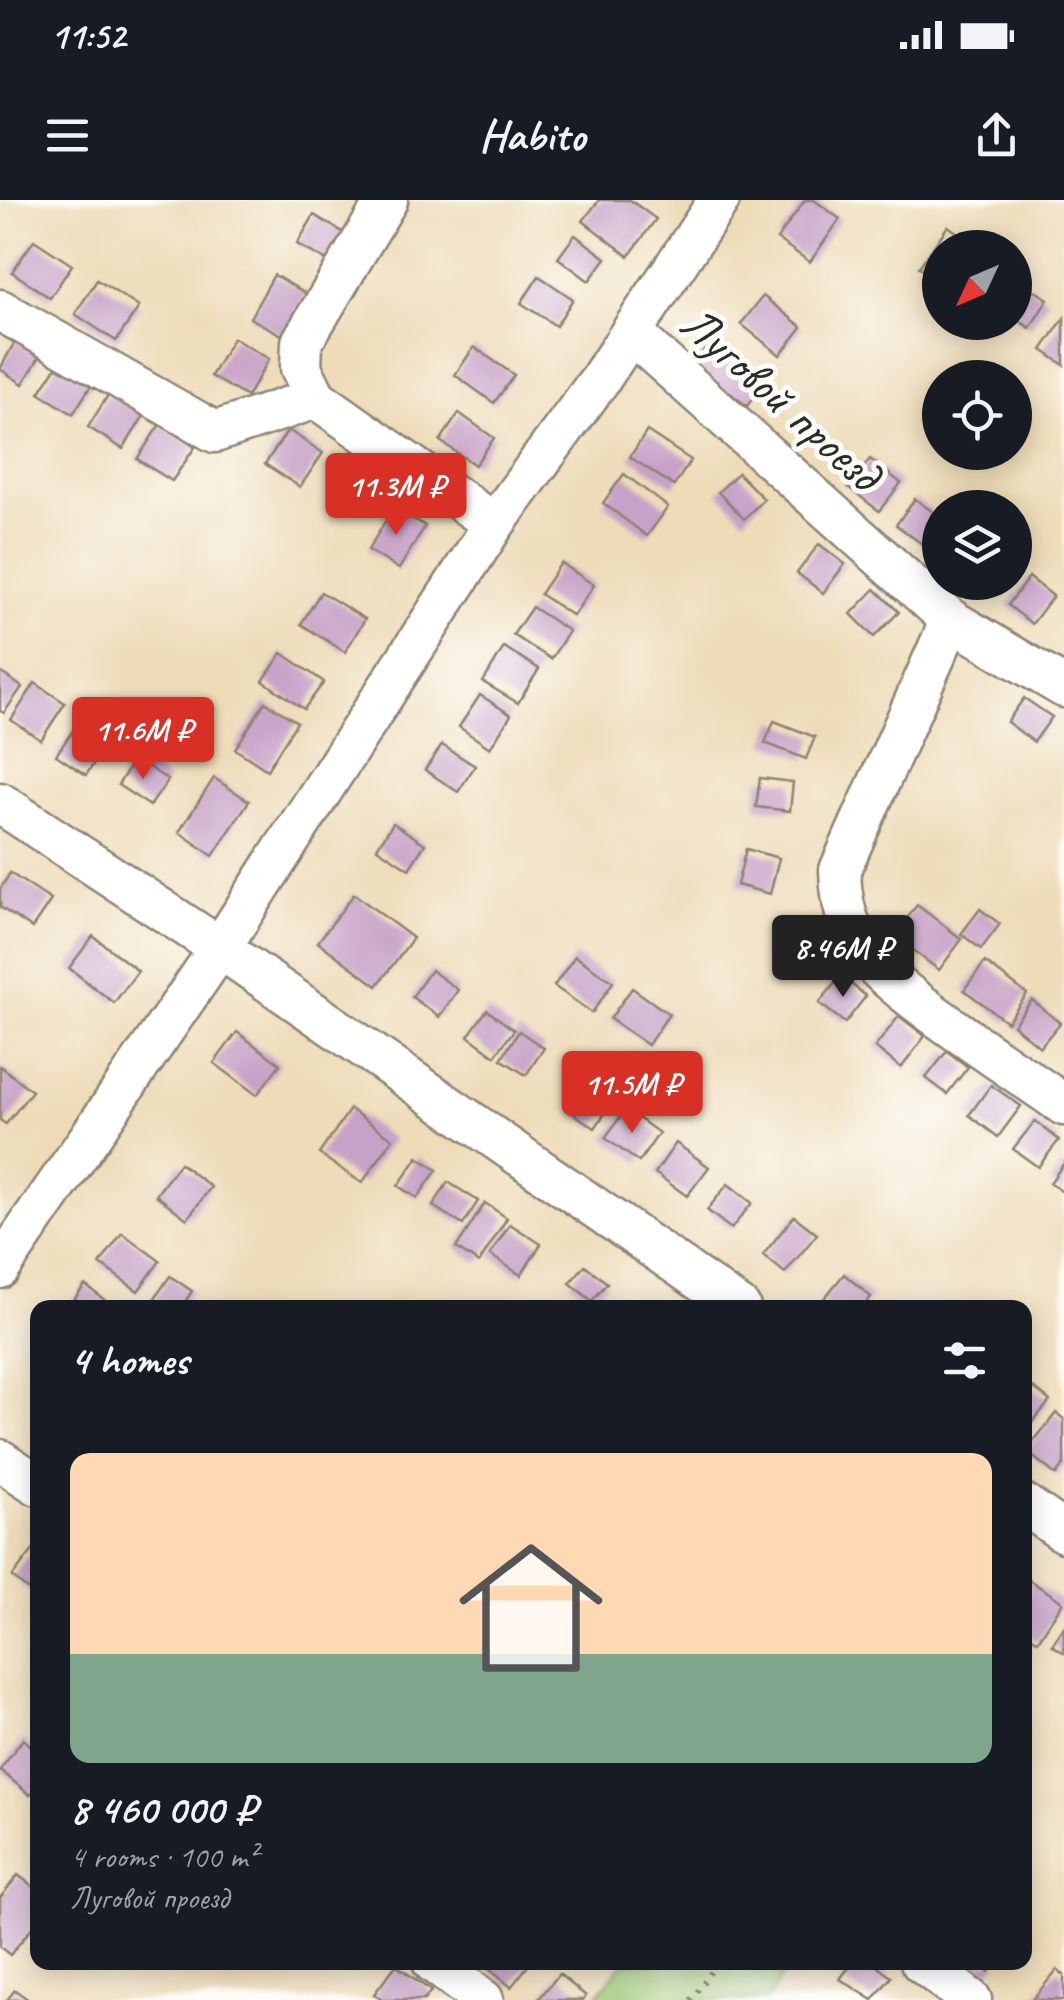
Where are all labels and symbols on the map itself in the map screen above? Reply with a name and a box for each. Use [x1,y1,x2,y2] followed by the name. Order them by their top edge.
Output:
[922,230,1032,340] north arrow
[668,292,897,507] street label: Луговой проезд
[304,453,488,538] pin: 11.3M ₽
[51,697,235,782] pin: 11.6M ₽
[751,915,935,1000] pin: 8.46M ₽
[540,1051,724,1136] pin: 11.5M ₽

